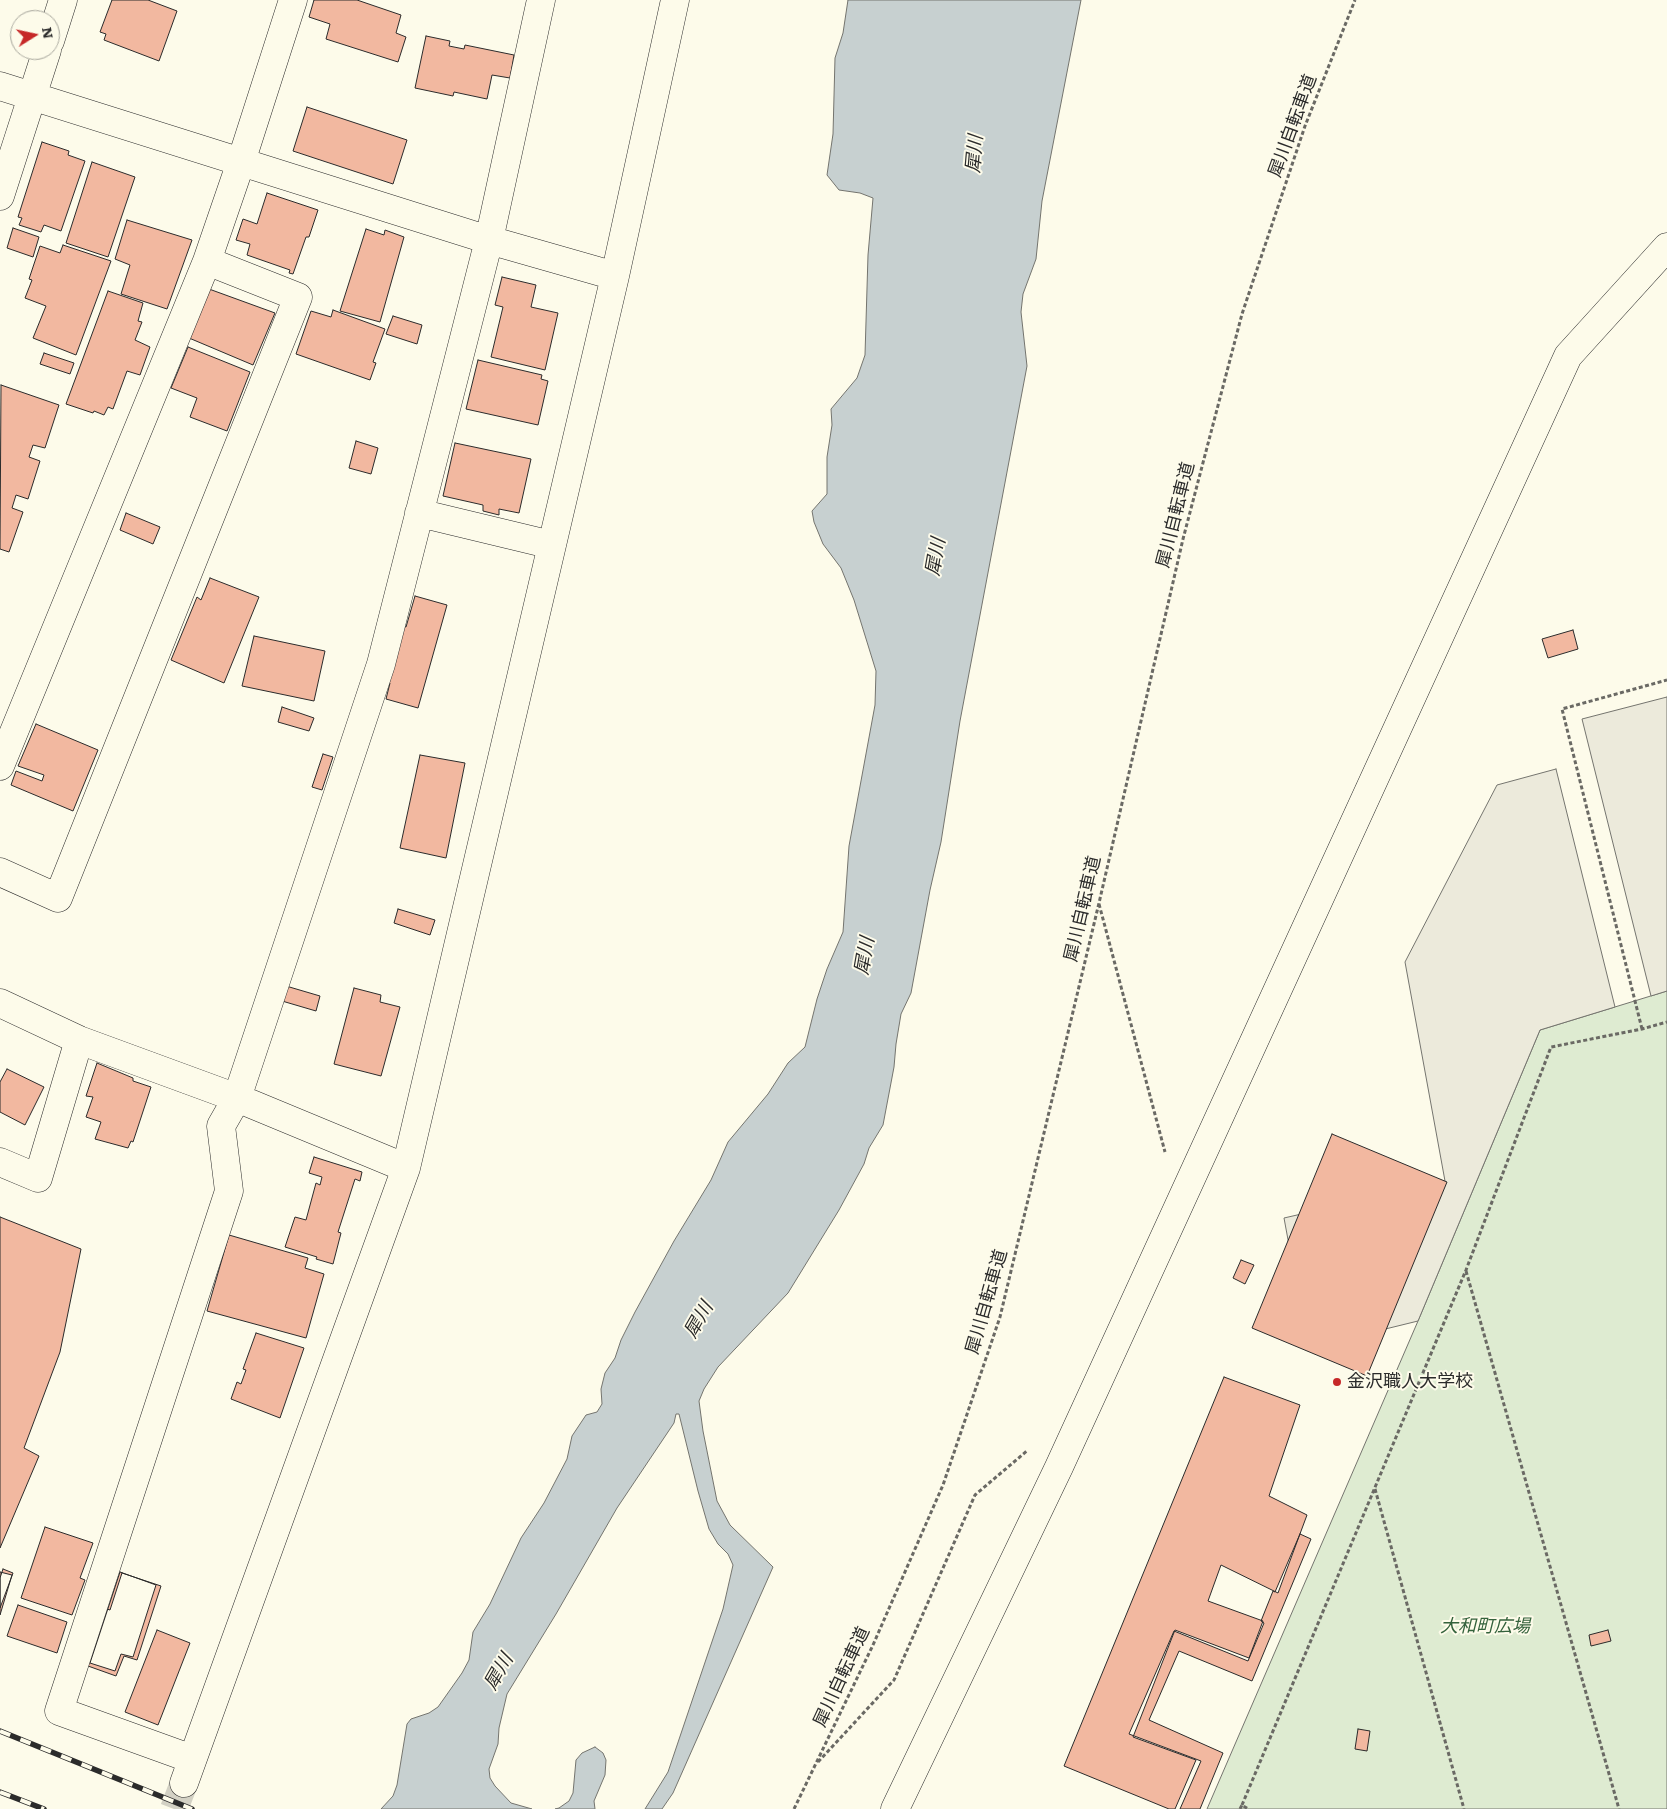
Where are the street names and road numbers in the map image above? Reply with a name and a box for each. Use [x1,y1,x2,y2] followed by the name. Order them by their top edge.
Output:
[1264,72,1322,180] street label: 犀川自転車道
[1152,460,1200,570] street label: 犀川自転車道
[1060,854,1106,964] street label: 犀川自転車道
[962,1247,1012,1357] street label: 犀川自転車道
[809,1623,875,1731] street label: 犀川自転車道

